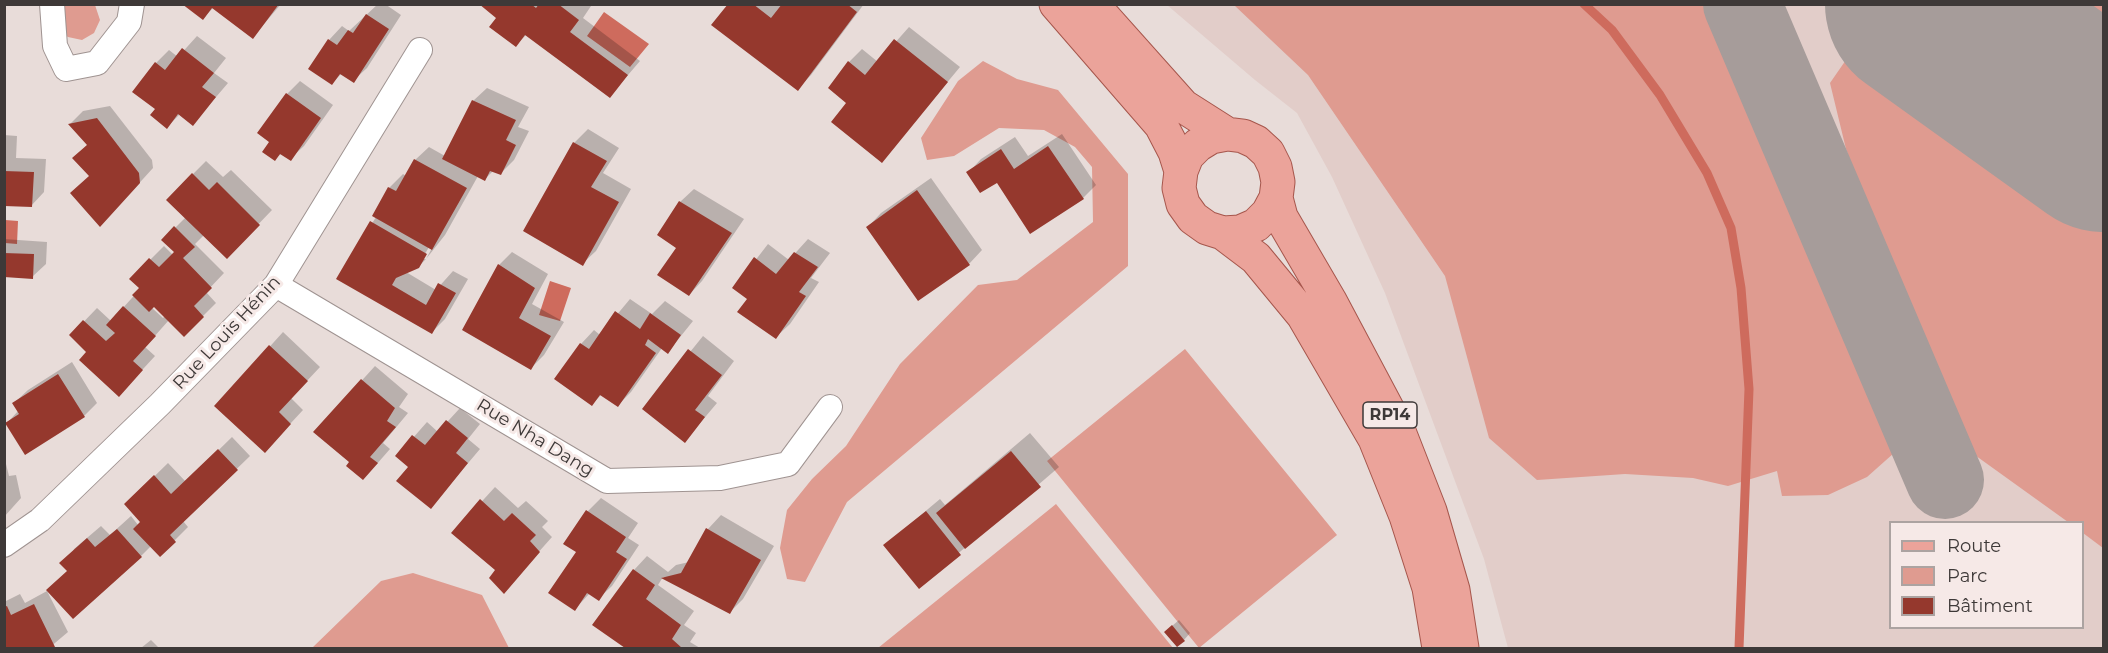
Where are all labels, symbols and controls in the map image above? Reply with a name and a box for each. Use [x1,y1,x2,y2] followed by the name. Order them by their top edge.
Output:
[169,272,285,394] street label: Rue Louis Hénin
[473,395,597,481] street label: Rue Nha Dang
[1363,402,1417,428] road number: RP14
[1889,521,2084,629] legend
[1947,535,2001,557] text: Route
[1947,565,1987,587] text: Parc
[1947,595,2033,617] text: Bâtiment

